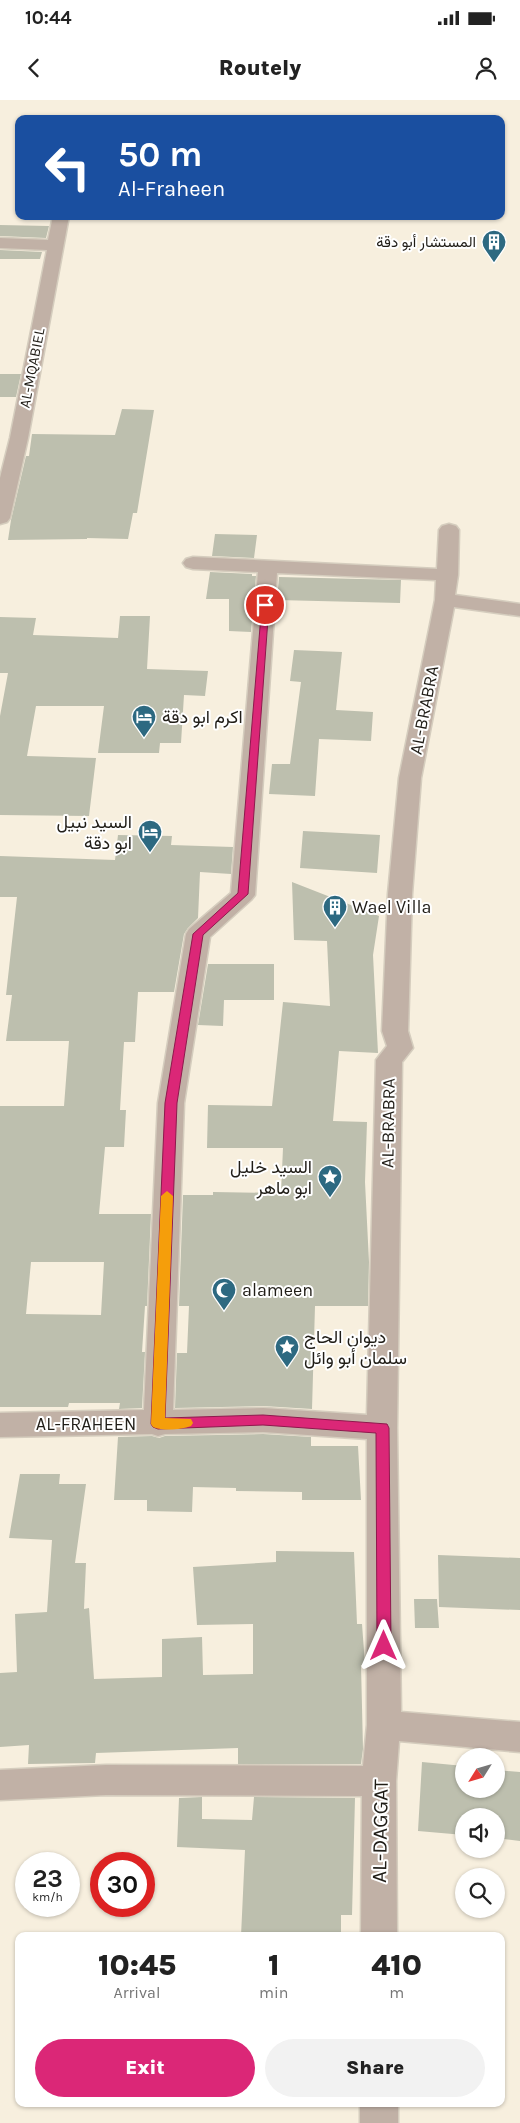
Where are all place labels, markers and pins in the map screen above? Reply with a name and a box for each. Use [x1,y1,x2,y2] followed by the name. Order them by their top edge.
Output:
[481,229,507,263] building icon: المستشار أبو دقة
[376,233,476,251] place label: المستشار أبو دقة
[244,584,286,626] pin
[131,704,157,738] hotel icon: اكرم ابو دقة
[162,706,243,729] place label: اكرم ابو دقة
[56,811,132,854] place label: السيد نبيل ابو دقة
[137,819,163,853] hotel icon: السيد نبيل ابو دقة
[322,894,348,928] building icon: Wael Villa
[352,896,431,918] place label: Wael Villa
[230,1156,312,1199] place label: السيد خليل ابو ماهر
[317,1164,343,1198] place icon: السيد خليل ابو ماهر
[211,1277,237,1311] mosque icon: alameen
[242,1279,313,1301] place label: alameen
[304,1326,407,1369] place label: ديوان الحاج سلمان أبو وائل
[274,1334,300,1368] place icon: ديوان الحاج سلمان أبو وائل

